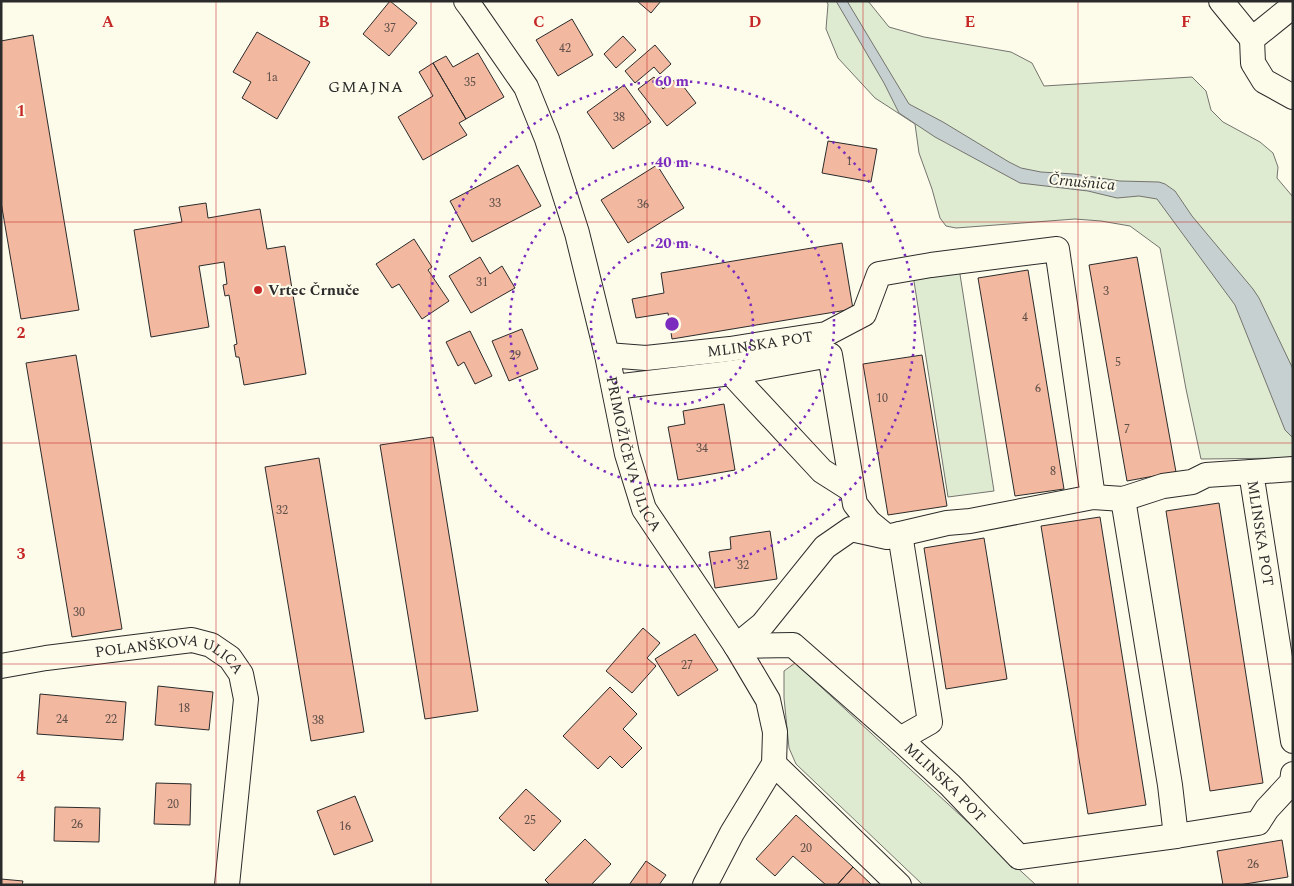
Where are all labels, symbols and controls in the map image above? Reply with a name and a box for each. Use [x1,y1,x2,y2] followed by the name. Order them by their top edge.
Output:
[102,10,115,34] text: A
[318,10,330,34] text: B
[533,10,545,34] text: C
[749,10,762,34] text: D
[965,10,975,34] text: E
[1181,10,1191,34] text: F
[384,19,396,38] house number: 37
[559,39,571,58] house number: 42
[266,68,278,87] house number: 1a
[655,70,690,93] text: 60 m
[464,73,476,92] house number: 35
[328,75,404,99] district label: GMAJNA
[17,99,25,123] text: 1
[613,108,625,127] house number: 38
[655,151,690,174] text: 40 m
[846,152,852,171] house number: 1
[1048,167,1116,197] water label: Črnušnica
[489,194,501,213] house number: 33
[637,195,649,214] house number: 36
[655,232,690,255] text: 20 m
[476,273,488,292] house number: 31
[268,279,360,302] place label: Vrtec Črnuče
[1103,282,1109,301] house number: 3
[252,284,264,296] marker: Vrtec Črnuče
[1022,308,1028,327] house number: 4
[663,315,681,333] centre of rings
[17,321,26,345] text: 2
[706,325,815,363] street label: MLINSKA POT
[509,346,521,365] house number: 29
[1115,353,1121,372] house number: 5
[600,374,667,536] street label: PRIMOŽIČEVA ULICA
[1035,379,1041,398] house number: 6
[876,389,888,408] house number: 10
[1124,420,1130,439] house number: 7
[696,439,708,458] house number: 34
[1050,462,1056,481] house number: 8
[1240,479,1280,588] street label: MLINSKA POT
[276,501,288,520] house number: 32
[17,542,26,566] text: 3
[737,556,749,575] house number: 32
[73,603,85,622] house number: 30
[94,628,249,679] street label: POLANŠKOVA ULICA
[681,656,693,675] house number: 27
[178,699,190,718] house number: 18
[56,710,68,729] house number: 24
[105,710,117,729] house number: 22
[312,711,324,730] house number: 38
[899,737,991,828] street label: MLINSKA POT
[17,764,26,788] text: 4
[167,795,179,814] house number: 20
[524,811,536,830] house number: 25
[71,815,83,834] house number: 26
[339,817,351,836] house number: 16
[800,839,812,858] house number: 20
[1247,855,1259,874] house number: 26

